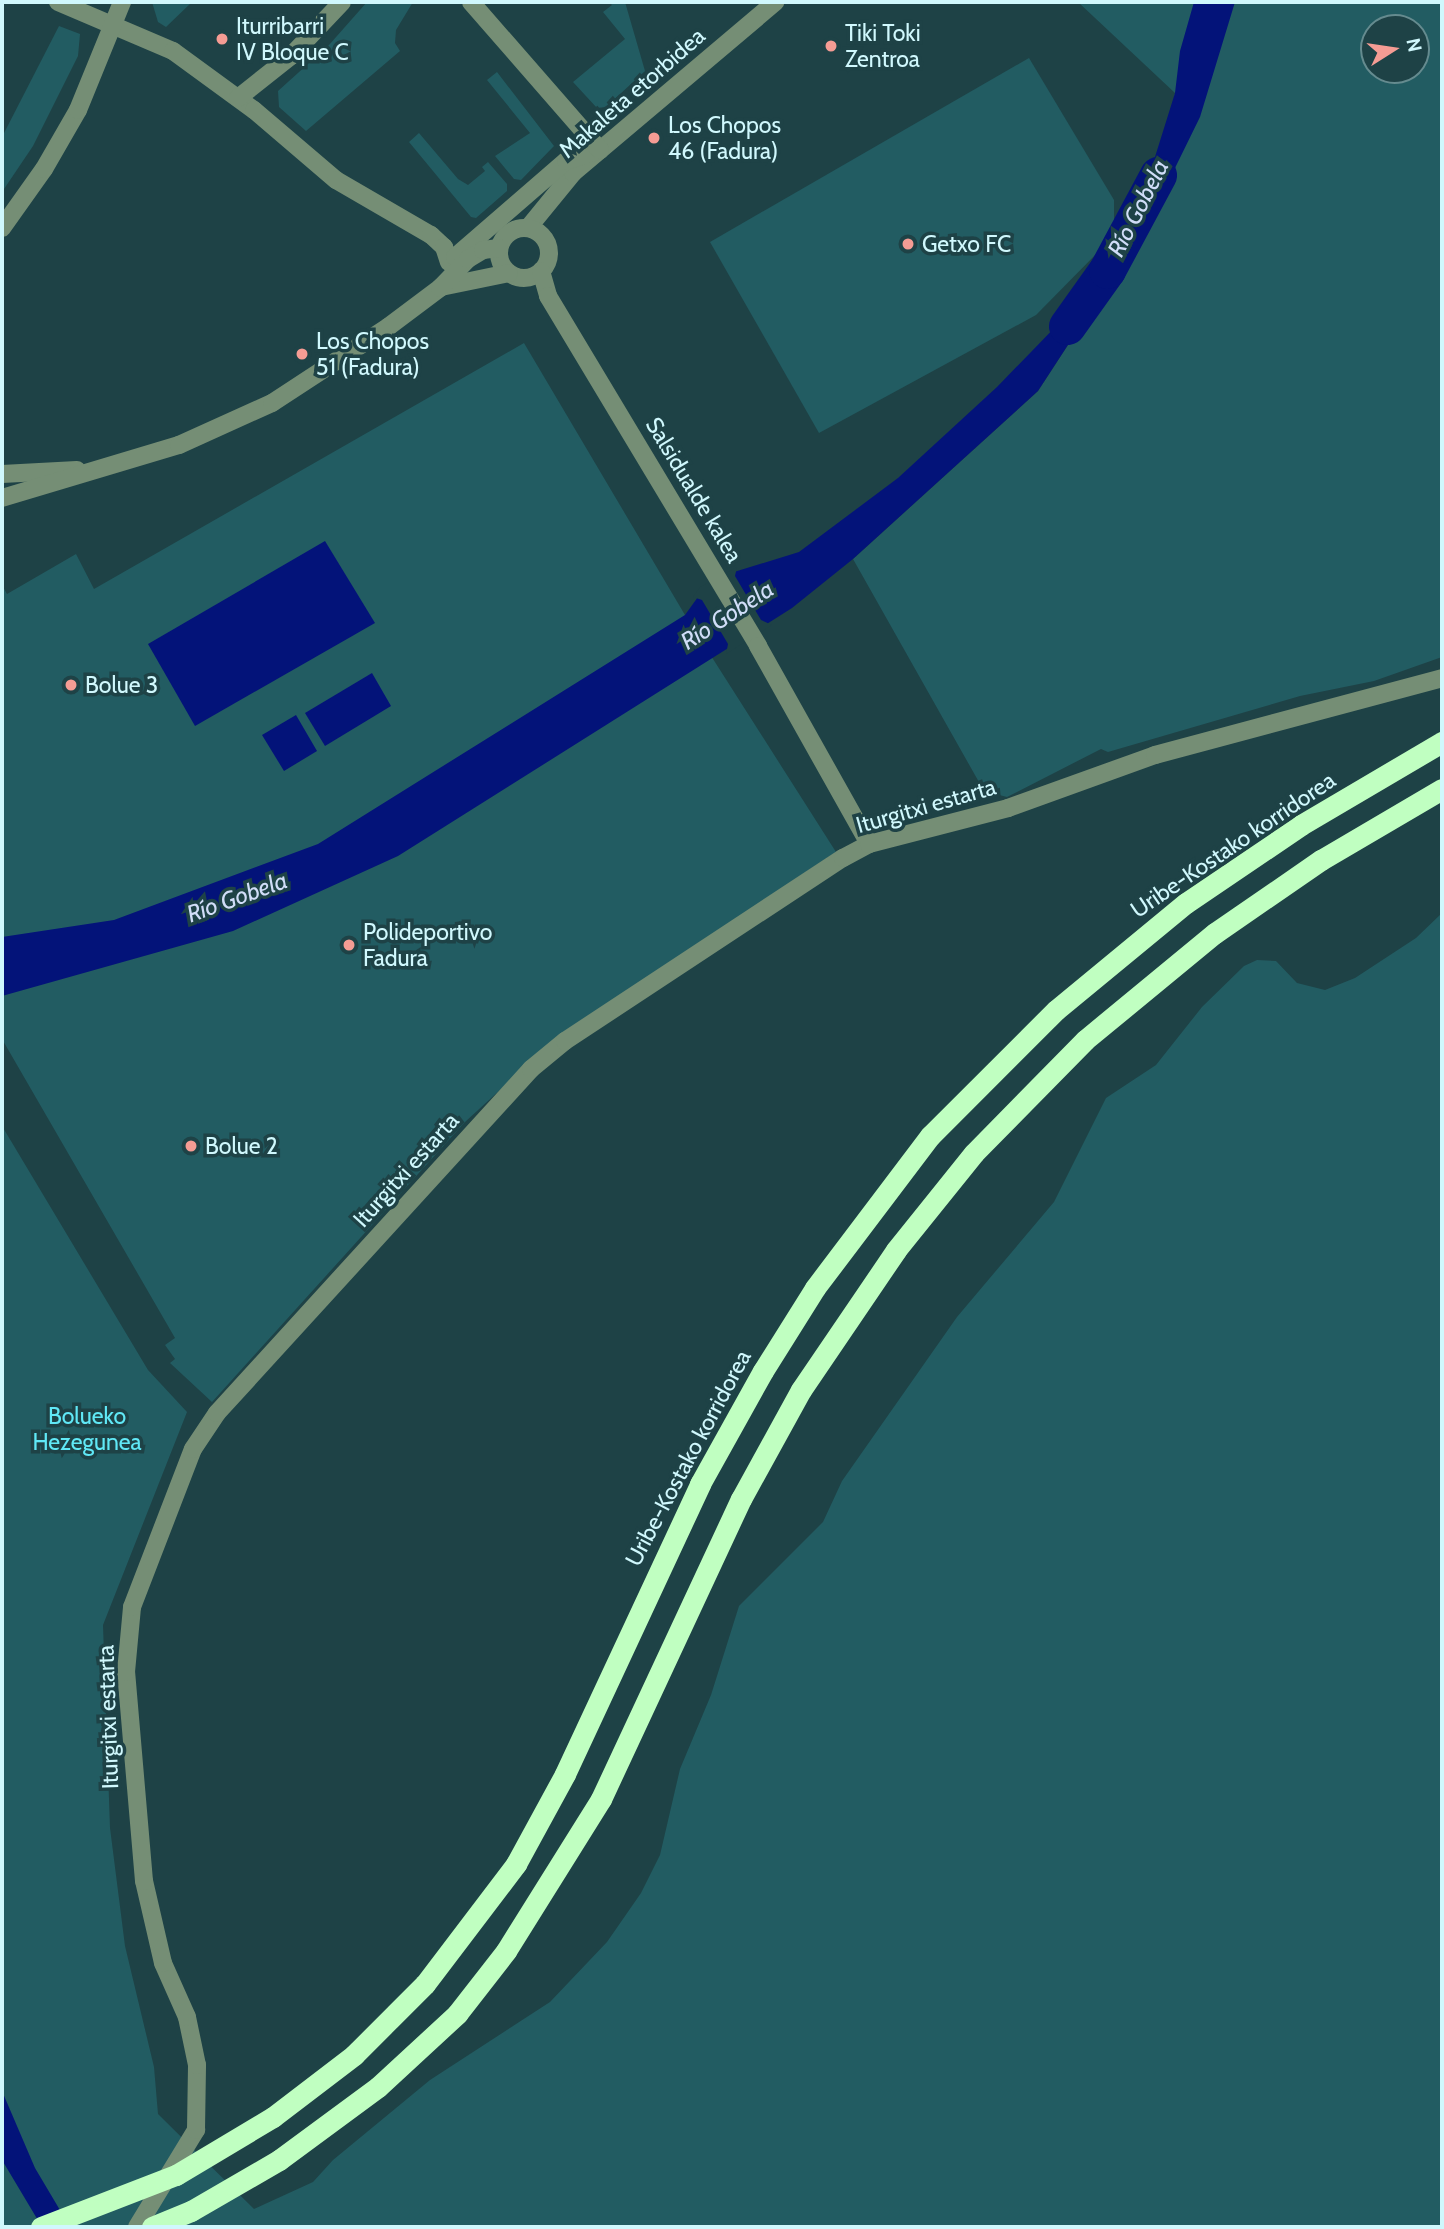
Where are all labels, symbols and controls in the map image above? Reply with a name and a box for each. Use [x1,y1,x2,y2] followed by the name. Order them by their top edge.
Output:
[236,12,349,66] place label: Iturribarri IV Bloque C
[1360,14,1430,84] north arrow
[845,19,921,73] place label: Tiki Toki Zentroa
[553,22,711,164] street label: Makaleta etorbidea
[214,31,230,47] marker: Iturribarri IV Bloque C
[1401,36,1427,54] text: N
[823,38,839,54] marker: Tiki Toki Zentroa
[668,111,781,165] place label: Los Chopos 46 (Fadura)
[646,130,662,146] marker: Los Chopos 46 (Fadura)
[1101,155,1175,261] water label: Río Gobela
[922,230,1011,258] place label: Getxo FC
[900,236,916,252] marker: Getxo FC
[316,327,429,381] place label: Los Chopos 51 (Fadura)
[294,346,310,362] marker: Los Chopos 51 (Fadura)
[640,412,748,568] street label: Salsidualde kalea
[675,574,779,656] water label: Río Gobela
[85,671,158,699] place label: Bolue 3
[63,677,79,693] marker: Bolue 3
[1126,766,1340,924] street label: Uribe-Kostako korridorea
[853,773,999,839] street label: Iturgitxi estarta
[183,866,291,928] water label: Río Gobela
[363,918,492,972] place label: Polideportivo Fadura
[341,937,357,953] marker: Polideportivo Fadura
[347,1107,465,1233] street label: Iturgitxi estarta
[205,1132,278,1160] place label: Bolue 2
[183,1138,199,1154] marker: Bolue 2
[619,1345,757,1571] street label: Uribe-Kostako korridorea
[32,1402,142,1456] park label: Bolueko Hezegunea
[92,1644,124,1790] street label: Iturgitxi estarta

